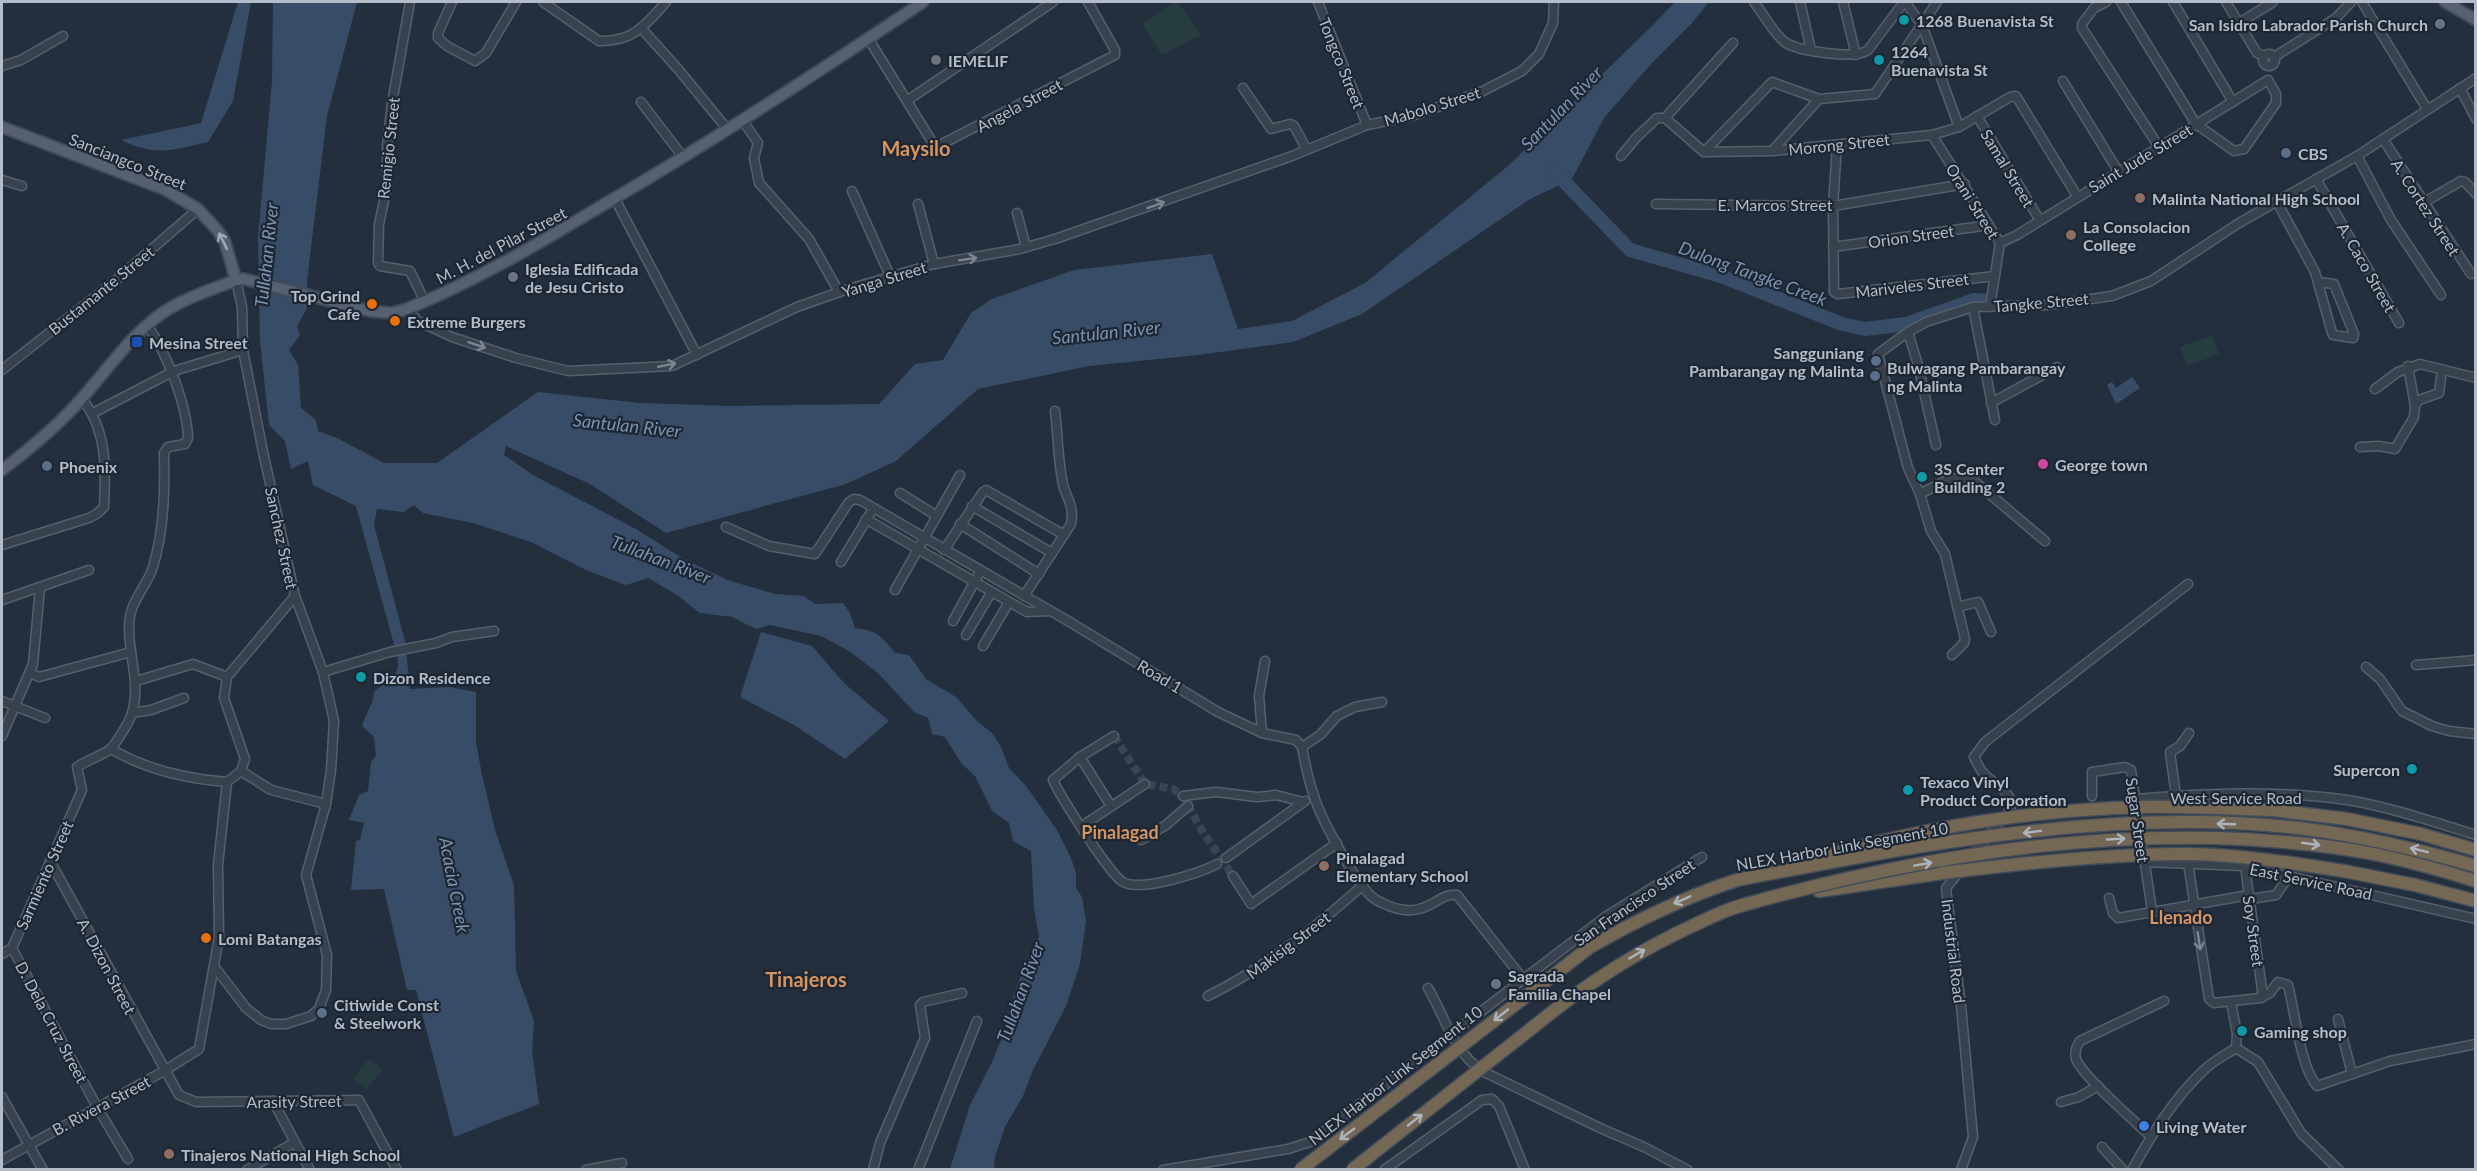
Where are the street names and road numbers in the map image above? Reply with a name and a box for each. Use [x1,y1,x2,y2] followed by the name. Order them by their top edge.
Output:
[1315,15,1369,112] street label: Tongco Street
[973,74,1065,136] street label: Angela Street
[1382,82,1483,130] street label: Mabolo Street
[373,96,403,200] street label: Remigio Street
[2085,119,2196,196] street label: Saint Jude Street
[1977,126,2039,211] street label: Samal Street
[67,129,190,193] street label: Sanciangco Street
[1787,129,1891,159] street label: Morong Street
[2388,155,2465,259] street label: A. Cortez Street
[1942,160,2004,242] street label: Orani Street
[1718,195,1833,214] street label: E. Marcos Street
[433,202,570,287] street label: M. H. del Pilar Street
[2334,219,2400,315] street label: A. Caco Street
[1867,221,1955,251] street label: Orion Street
[45,242,158,338] street label: Bustamante Street
[839,257,929,301] street label: Yanga Street
[1854,269,1970,301] street label: Mariveles Street
[1993,288,2089,316] street label: Tangke Street
[262,485,302,591] street label: Sanchez Street
[1134,655,1186,697] street label: Road 1
[2123,776,2153,864] street label: Sugar Street
[2170,788,2302,807] street label: West Service Road
[11,817,77,933] street label: Sarmiento Street
[1735,818,1949,874] street label: NLEX Harbor Link Segment 10
[1570,854,1698,949] street label: San Francisco Street
[2248,859,2374,903] street label: East Service Road
[2240,894,2268,968] street label: Soy Street
[1938,898,1970,1004] street label: Industrial Road
[1242,907,1334,983] street label: Makisig Street
[74,915,140,1017] street label: A. Dizon Street
[12,958,92,1086] street label: D. Dela Cruz Street
[1304,1001,1486,1149] street label: NLEX Harbor Link Segment 10
[49,1071,154,1139] street label: B. Rivera Street
[246,1091,342,1111] street label: Arasity Street

